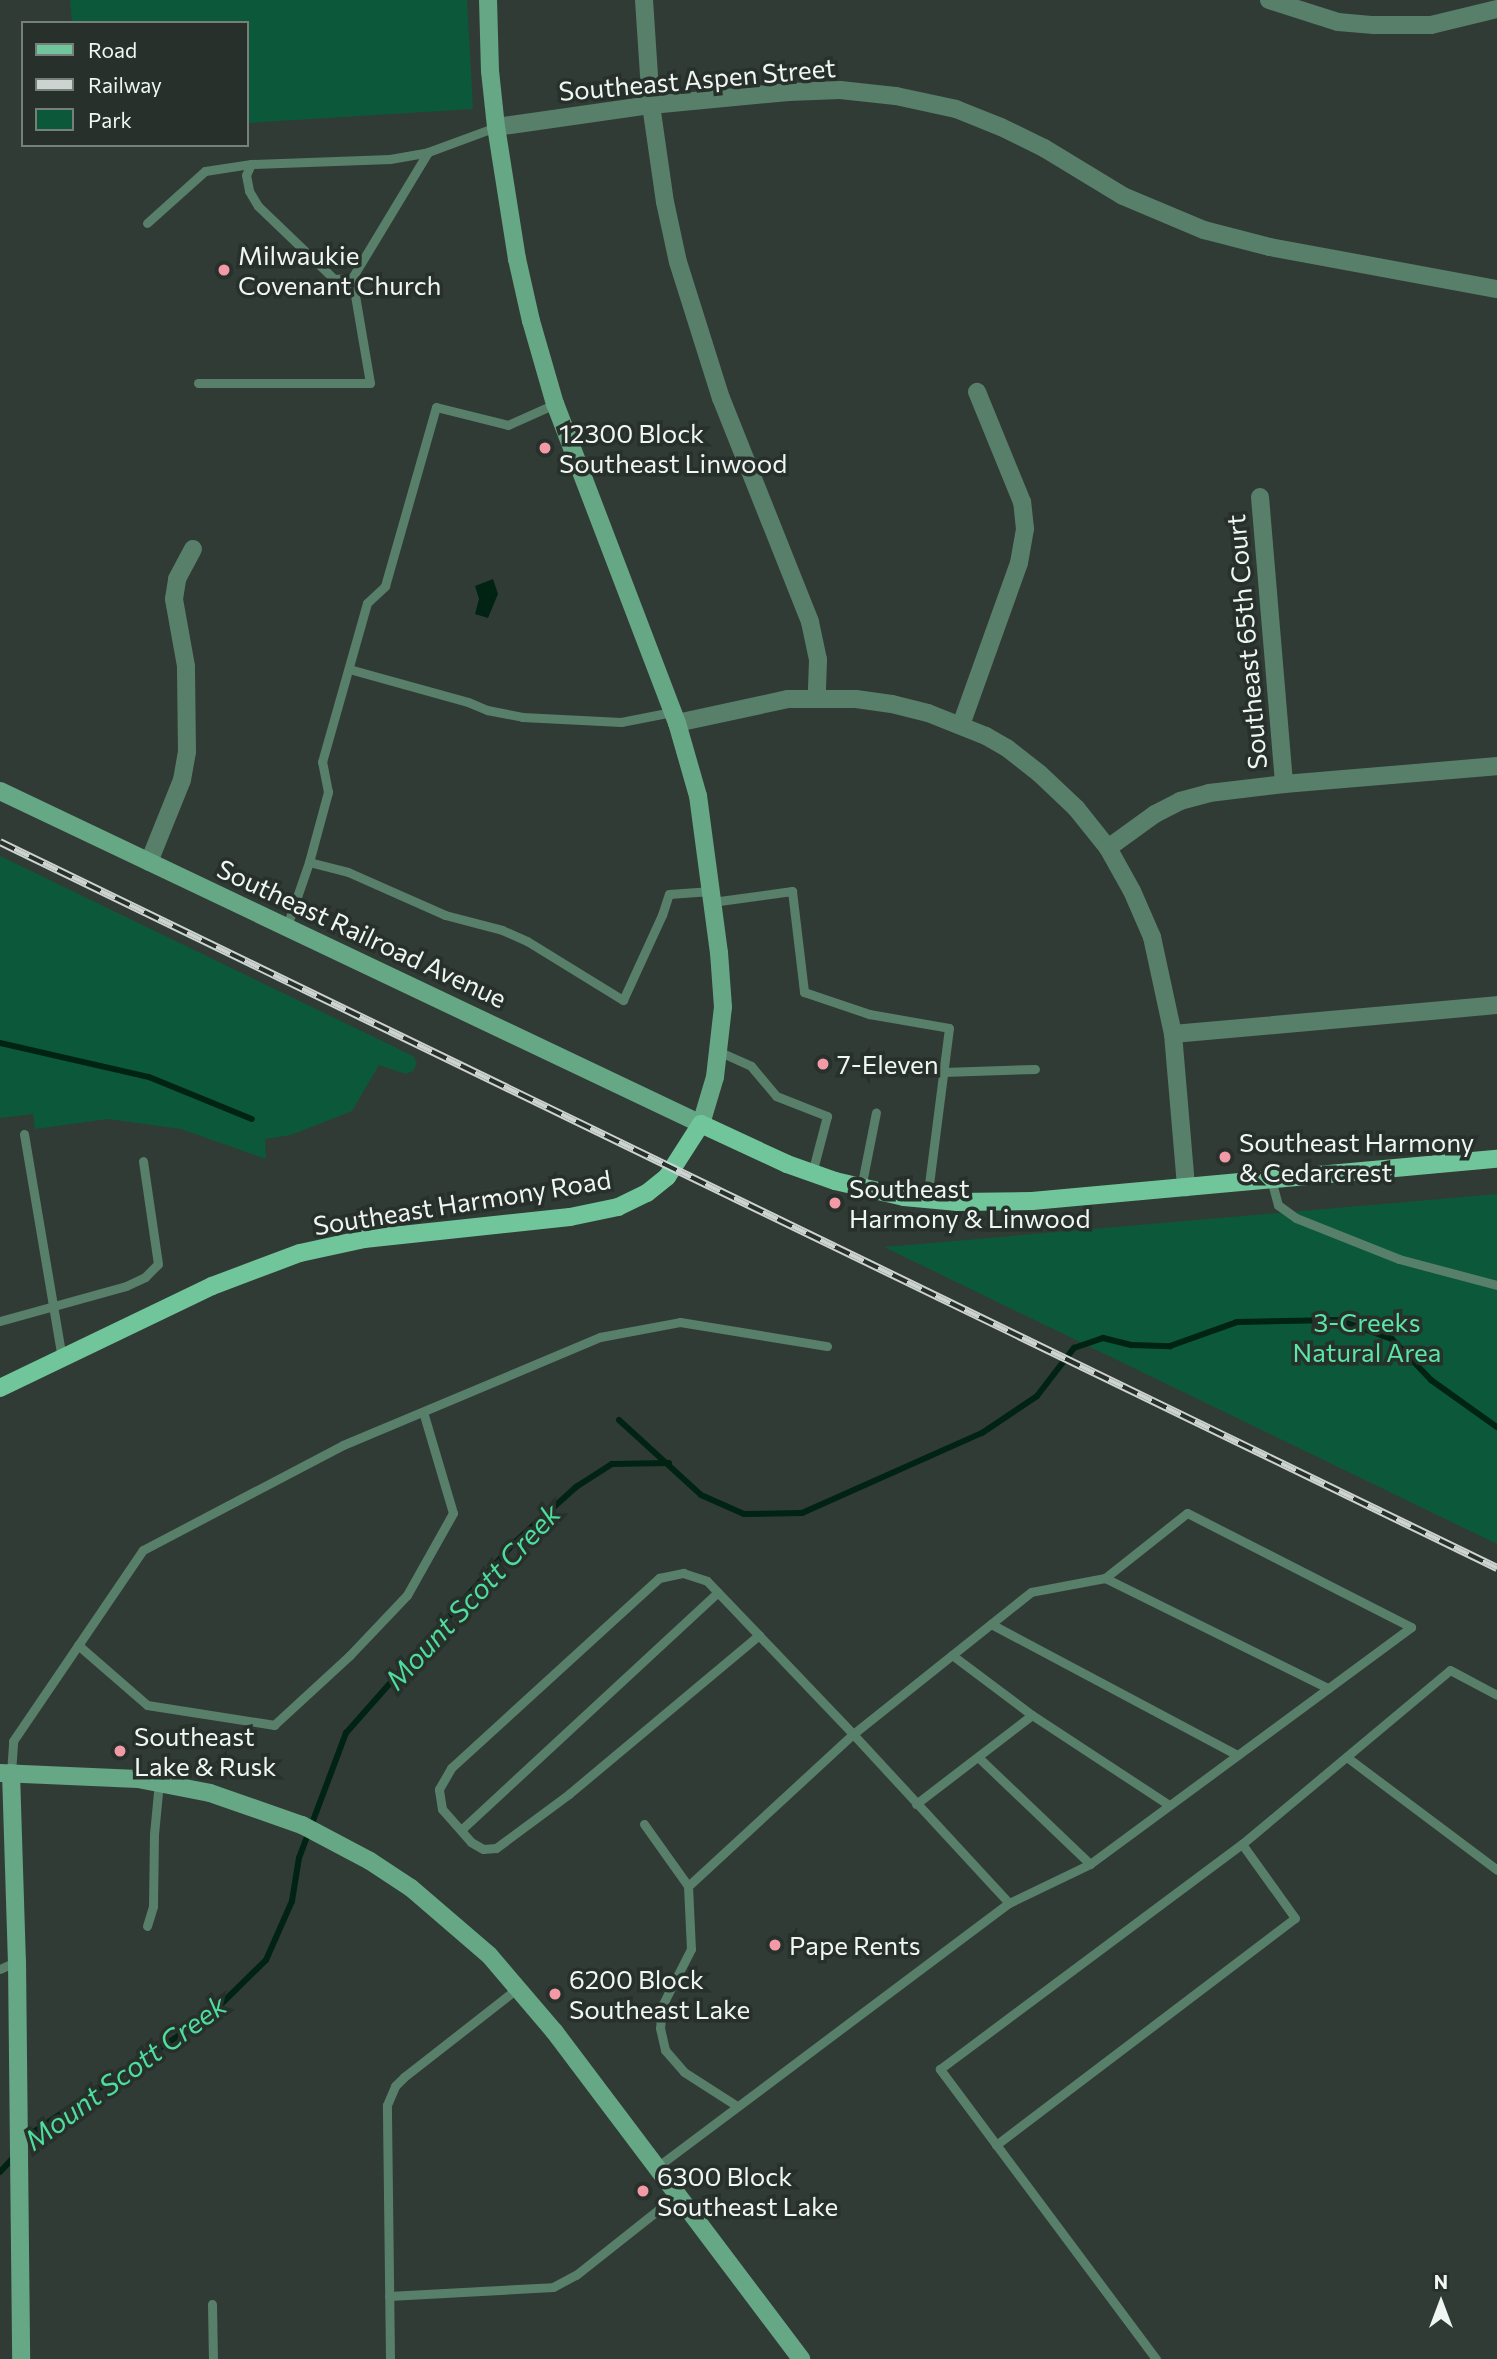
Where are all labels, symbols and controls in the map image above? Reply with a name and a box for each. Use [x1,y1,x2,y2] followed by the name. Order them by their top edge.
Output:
[21,21,248,147] legend
[88,37,137,62] text: Road
[557,51,837,107] street label: Southeast Aspen Street
[88,72,162,97] text: Railway
[88,107,132,132] text: Park
[238,239,441,300] place label: Milwaukie Covenant Church
[216,262,232,278] marker: Milwaukie Covenant Church
[559,417,787,478] place label: 12300 Block Southeast Linwood
[537,440,553,456] marker: 12300 Block Southeast Linwood
[1219,513,1273,771] street label: Southeast 65th Court
[212,852,512,1014] street label: Southeast Railroad Avenue
[837,1048,939,1080] place label: 7-Eleven
[815,1056,831,1072] marker: 7-Eleven
[1239,1126,1474,1188] place label: Southeast Harmony & Cedarcrest
[1217,1149,1233,1165] marker: Southeast Harmony & Cedarcrest
[311,1163,613,1241] street label: Southeast Harmony Road
[849,1172,1090,1234] place label: Southeast Harmony & Linwood
[827,1195,843,1211] marker: Southeast Harmony & Linwood
[1293,1306,1441,1368] park label: 3-Creeks Natural Area
[377,1496,567,1696] water label: Mount Scott Creek
[134,1720,276,1782] place label: Southeast Lake & Rusk
[112,1743,128,1759] marker: Southeast Lake & Rusk
[789,1929,921,1961] place label: Pape Rents
[767,1937,783,1953] marker: Pape Rents
[569,1963,750,2024] place label: 6200 Block Southeast Lake
[547,1986,563,2002] marker: 6200 Block Southeast Lake
[17,1987,233,2157] water label: Mount Scott Creek
[657,2160,838,2222] place label: 6300 Block Southeast Lake
[635,2183,651,2199] marker: 6300 Block Southeast Lake
[1406,2268,1476,2338] north arrow
[1434,2270,1448,2293] text: N

